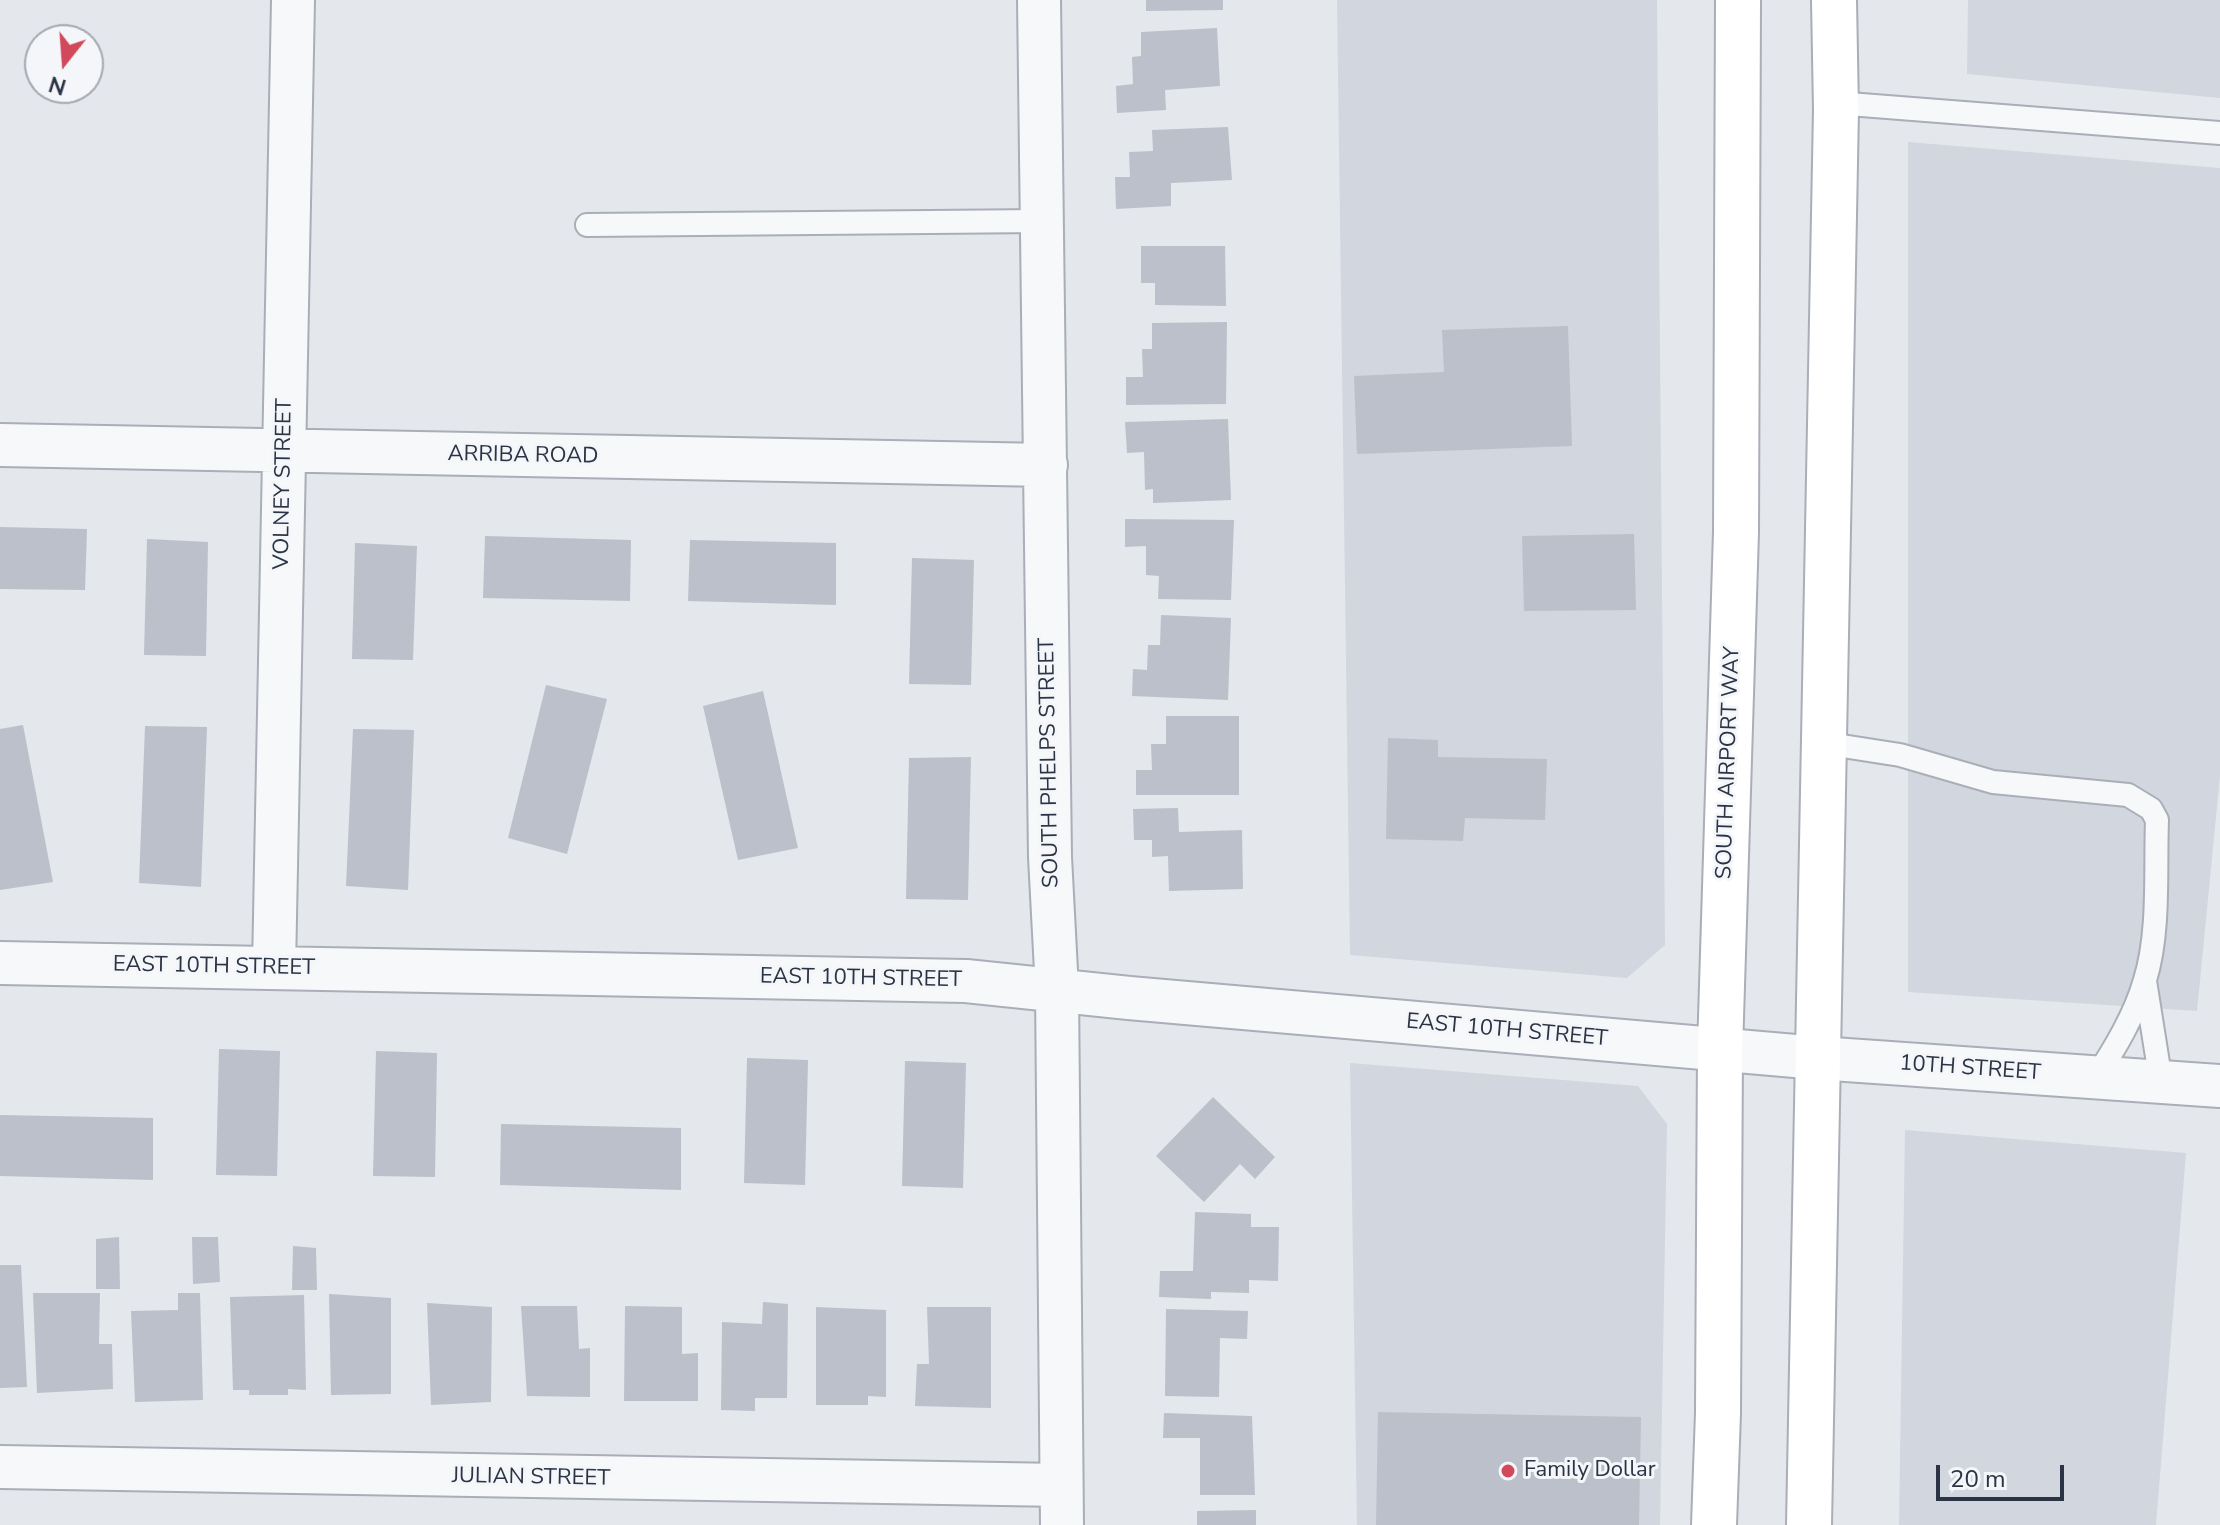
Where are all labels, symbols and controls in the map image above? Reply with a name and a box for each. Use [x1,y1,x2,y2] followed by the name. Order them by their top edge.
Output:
[24,24,104,104] north arrow
[45,68,70,102] text: N
[269,398,299,570] street label: VOLNEY STREET
[447,441,599,471] street label: ARRIBA ROAD
[1035,638,1065,888] street label: SOUTH PHELPS STREET
[1712,646,1746,880] street label: SOUTH AIRPORT WAY
[113,952,315,982] street label: EAST 10TH STREET
[760,964,962,994] street label: EAST 10TH STREET
[1405,1009,1609,1053] street label: EAST 10TH STREET
[1898,1051,2042,1087] street label: 10TH STREET
[1940,1449,2068,1499] scale bar
[1524,1458,1656,1484] place label: Family Dollar
[1499,1462,1517,1480] marker: Family Dollar
[452,1463,610,1493] street label: JULIAN STREET
[1950,1463,2006,1495] text: 20 m

